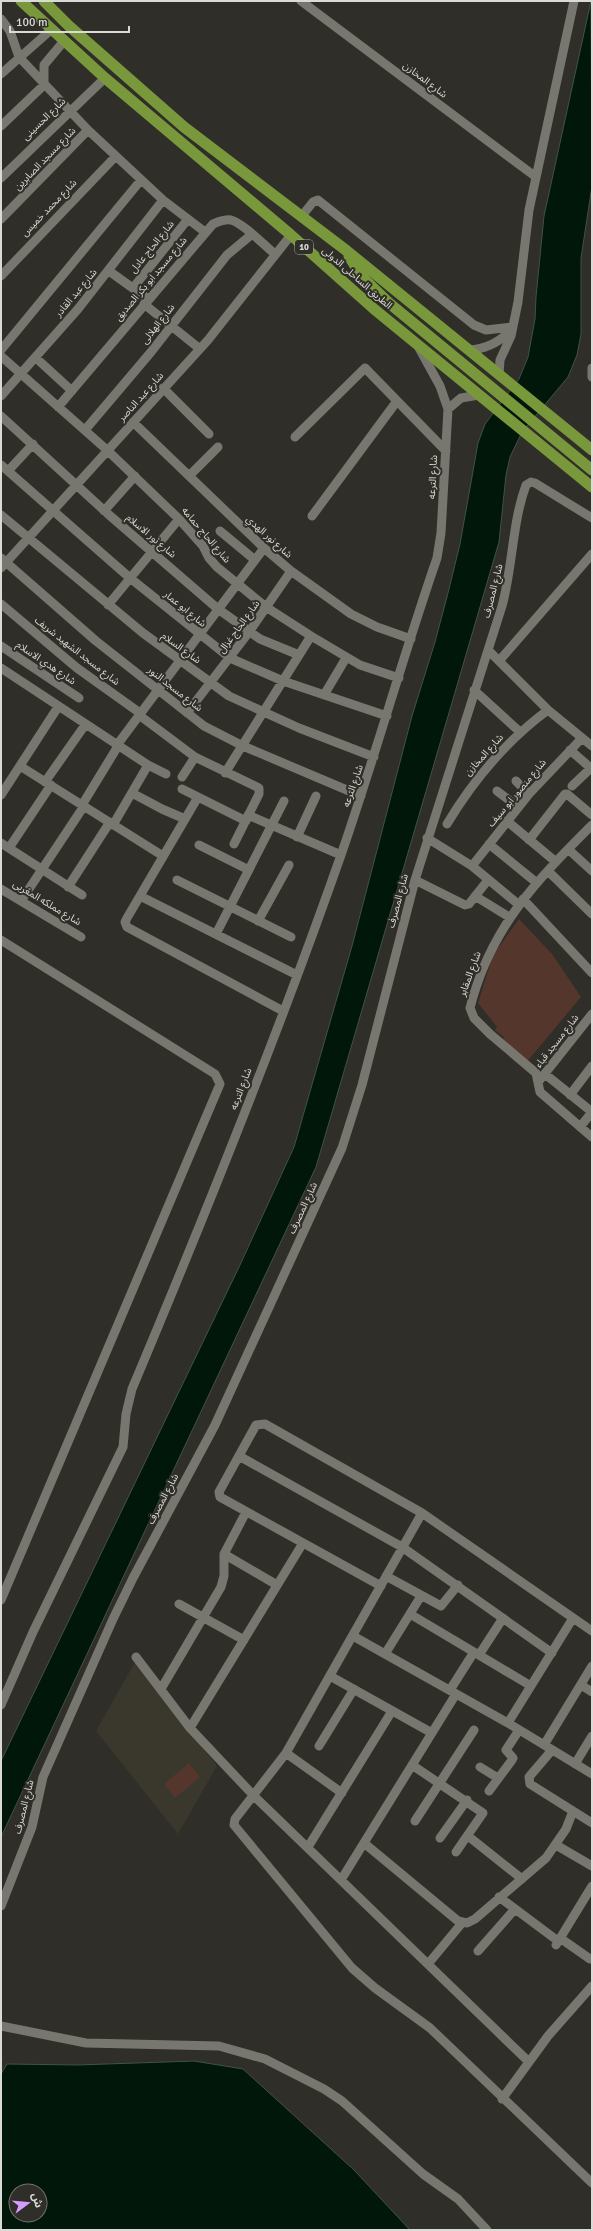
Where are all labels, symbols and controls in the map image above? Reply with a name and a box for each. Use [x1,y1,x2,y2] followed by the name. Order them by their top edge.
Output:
[10,8,129,34] scale bar
[16,15,48,30] text: 100 m
[400,59,450,101] street label: شارع المخازن
[20,95,69,144] street label: شارع الحسينى
[12,125,79,194] street label: شارع مسجد الصابرين
[19,177,80,240] street label: شارع محمد خميس
[127,218,178,276] street label: شارع الحاج عادل
[112,234,191,324] street label: شارع مسجد ابو بكر الصديق
[295,240,313,254] road number: 10
[320,244,394,312] street label: الطريق الساحلى الدولى
[52,266,100,321] street label: شارع عبد القادر
[139,301,178,347] street label: شارع الهلالى
[115,370,167,425] street label: شارع عبد الناصر
[426,455,441,499] street label: شارع الترعه
[178,505,233,566] street label: شارع الحاج حمامه
[122,512,179,562] street label: شارع نور الاسلام
[243,513,295,562] street label: شارع نور الهدي
[480,563,507,620] street label: شارع المصرف
[160,588,209,631] street label: شارع ابو عمار
[216,598,263,656] street label: شارع الحاج غزال
[31,614,122,689] street label: شارع مسجد الشهيد شريف
[158,630,203,668] street label: شارع السلام
[13,639,78,689] street label: شارع هدي الاسلام
[144,663,205,715] street label: شارع مسجد النور
[462,731,507,779] street label: شارع المخازن
[485,756,550,830] street label: شارع منصور ابو سيف
[340,763,367,809] street label: شارع الترعه
[385,873,412,930] street label: شارع المصرف
[10,878,83,929] street label: شارع مملكه المغربى
[456,950,485,999] street label: شارع المقابر
[532,1012,582,1071] street label: شارع مسجد قباء
[228,1066,255,1112] street label: شارع الترعه
[286,1180,321,1236] street label: شارع المصرف
[145,1472,182,1527] street label: شارع المصرف
[11,1779,38,1836] street label: شارع المصرف
[8,2183,48,2223] north arrow
[29,2191,45,2209] text: ش

